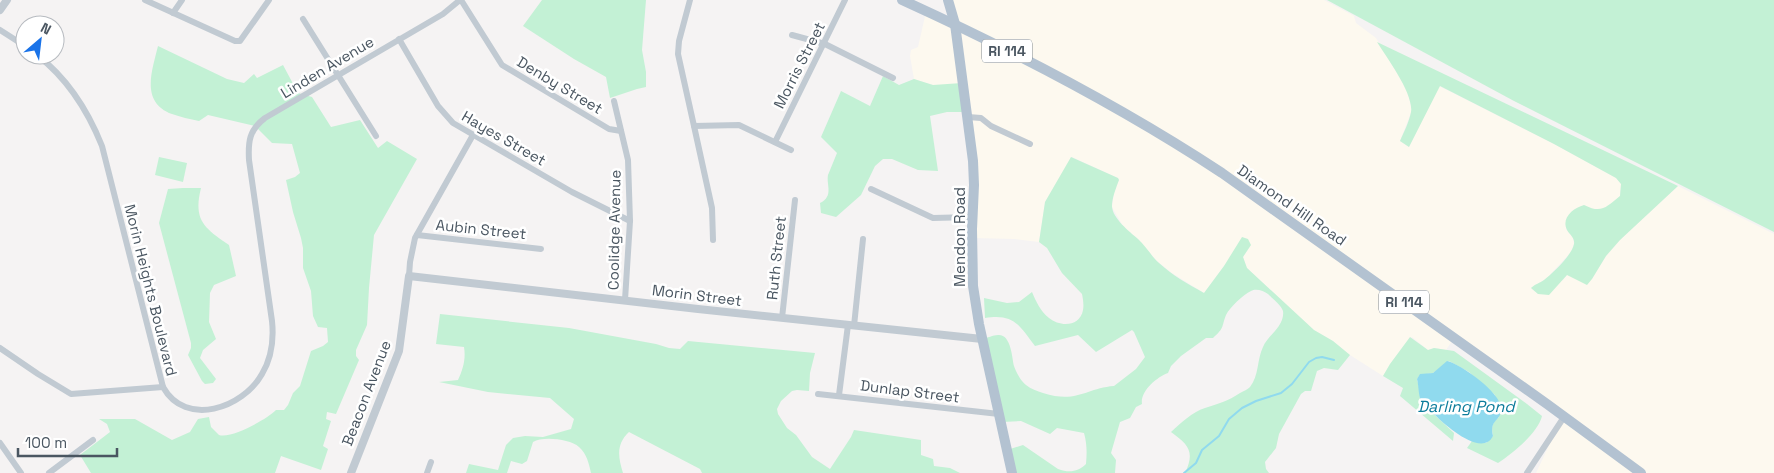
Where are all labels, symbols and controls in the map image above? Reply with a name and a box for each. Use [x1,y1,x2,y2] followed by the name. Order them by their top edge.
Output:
[15,15,65,65] north arrow
[38,18,54,39] text: N
[769,18,829,112] street label: Morris Street
[277,32,377,102] street label: Linden Avenue
[982,40,1032,62] road number: RI 114
[514,52,606,118] street label: Denby Street
[459,106,550,170] street label: Hayes Street
[1234,160,1350,250] street label: Diamond Hill Road
[603,170,625,290] street label: Coolidge Avenue
[950,187,969,287] street label: Mendon Road
[120,202,182,378] street label: Morin Heights Boulevard
[435,215,527,243] street label: Aubin Street
[762,215,790,301] street label: Ruth Street
[651,280,743,310] street label: Morin Street
[1379,290,1429,314] road number: RI 114
[337,338,395,448] street label: Beacon Avenue
[859,375,961,407] street label: Dunlap Street
[1417,396,1516,417] water label: Darling Pond
[18,426,116,458] scale bar
[25,433,67,452] text: 100 m

